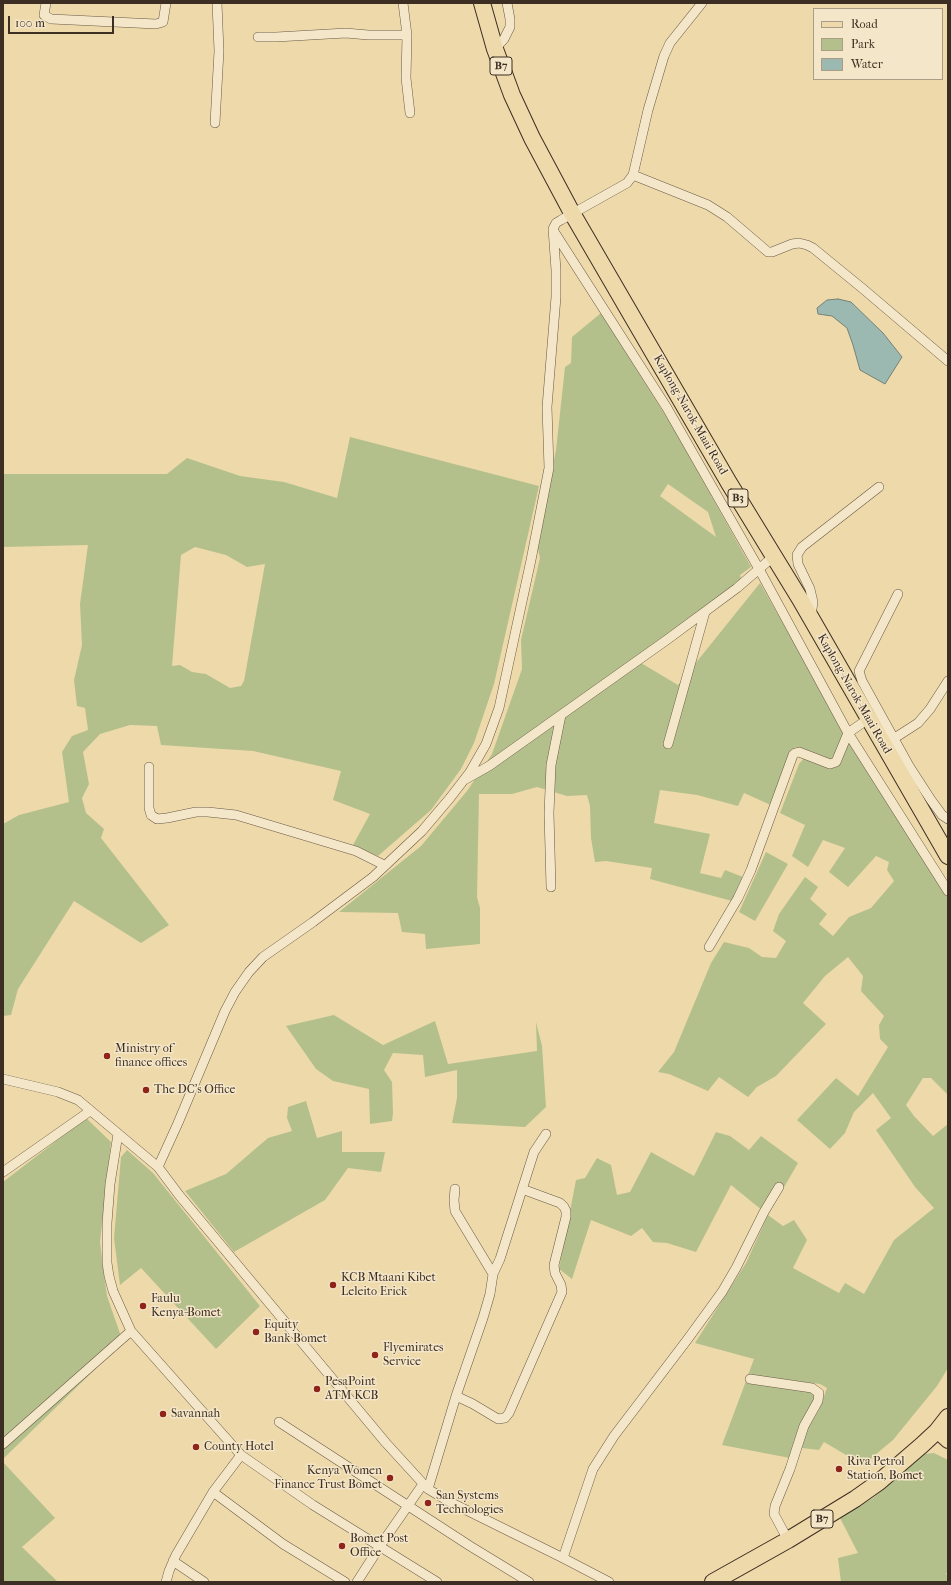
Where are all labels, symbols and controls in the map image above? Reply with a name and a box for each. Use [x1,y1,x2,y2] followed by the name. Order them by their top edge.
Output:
[10,8,116,34] scale bar
[813,8,943,80] legend
[15,16,45,30] text: 100 m
[851,17,878,31] text: Road
[851,37,875,51] text: Park
[490,57,512,75] road number: B7
[851,57,883,71] text: Water
[650,352,730,478] street label: Kaplong-Narok-Maai Road
[728,489,748,507] road number: B3
[814,631,894,757] street label: Kaplong-Narok-Maai Road
[115,1042,187,1070] place label: Ministry of finance offices
[102,1051,112,1061] marker: Ministry of finance offices
[154,1083,235,1097] place label: The DC's Office
[141,1085,151,1095] marker: The DC's Office
[341,1271,436,1299] place label: KCB Mtaani Kibet Leleito Erick
[328,1280,338,1290] marker: KCB Mtaani Kibet Leleito Erick
[151,1292,221,1320] place label: Faulu Kenya-Bomet
[138,1301,148,1311] marker: Faulu Kenya-Bomet
[264,1318,327,1346] place label: Equity Bank Bomet
[251,1327,261,1337] marker: Equity Bank Bomet
[383,1341,444,1369] place label: Flyemirates Service
[370,1350,380,1360] marker: Flyemirates Service
[325,1375,378,1403] place label: PesaPoint ATM KCB
[312,1384,322,1394] marker: PesaPoint ATM KCB
[171,1407,220,1421] place label: Savannah
[158,1409,168,1419] marker: Savannah
[204,1440,274,1454] place label: County Hotel
[191,1442,201,1452] marker: County Hotel
[847,1455,923,1483] place label: Riva Petrol Station, Bomet
[274,1464,382,1492] place label: Kenya Women Finance Trust Bomet
[834,1464,844,1474] marker: Riva Petrol Station, Bomet
[385,1473,395,1483] marker: Kenya Women Finance Trust Bomet
[436,1489,504,1517] place label: San Systems Technologies
[423,1498,433,1508] marker: San Systems Technologies
[811,1510,833,1528] road number: B7
[350,1532,408,1560] place label: Bomet Post Office
[337,1541,347,1551] marker: Bomet Post Office

